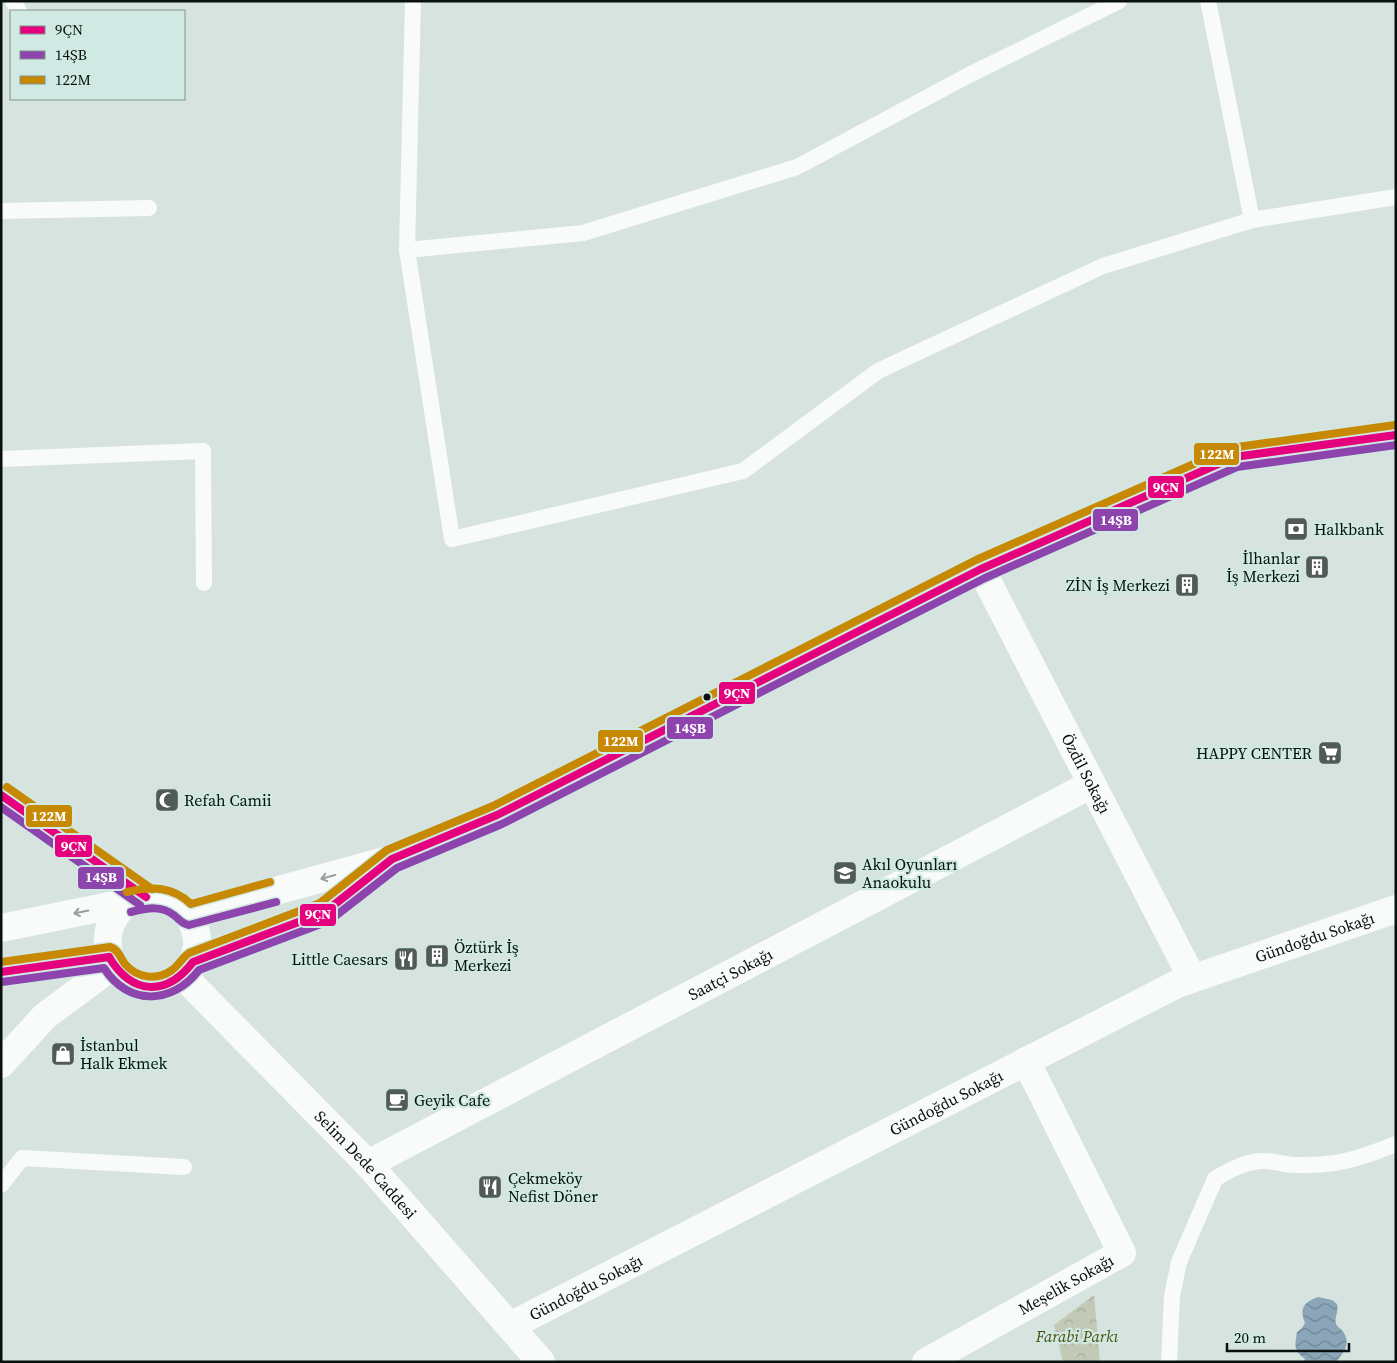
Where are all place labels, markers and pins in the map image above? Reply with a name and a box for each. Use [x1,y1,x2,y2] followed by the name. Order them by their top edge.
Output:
[1283,516,1309,542] bank icon: Halkbank
[1314,518,1384,540] place label: Halkbank
[1226,547,1300,587] place label: İlhanlar İş Merkezi
[1304,554,1330,580] building icon: İlhanlar İş Merkezi
[1174,572,1200,598] building icon: ZİN İş Merkezi
[1066,574,1170,596] place label: ZİN İş Merkezi
[702,692,712,702] unlabelled marker
[1317,740,1343,766] supermarket icon: HAPPY CENTER
[1196,742,1313,764] place label: HAPPY CENTER
[154,787,180,813] mosque icon: Refah Camii
[184,789,272,811] place label: Refah Camii
[862,853,958,893] place label: Akıl Oyunları Anaokulu
[832,860,858,886] school or university icon: Akıl Oyunları Anaokulu
[454,936,519,976] place label: Öztürk İş Merkezi
[424,943,450,969] building icon: Öztürk İş Merkezi
[393,946,419,972] restaurant icon: Little Caesars
[292,948,388,970] place label: Little Caesars
[80,1034,167,1074] place label: İstanbul Halk Ekmek
[50,1041,76,1067] shop icon: İstanbul Halk Ekmek
[384,1087,410,1113] cafe icon: Geyik Cafe
[414,1089,490,1111] place label: Geyik Cafe
[508,1167,598,1207] place label: Çekmeköy Nefist Döner
[477,1174,503,1200] restaurant icon: Çekmeköy Nefist Döner

